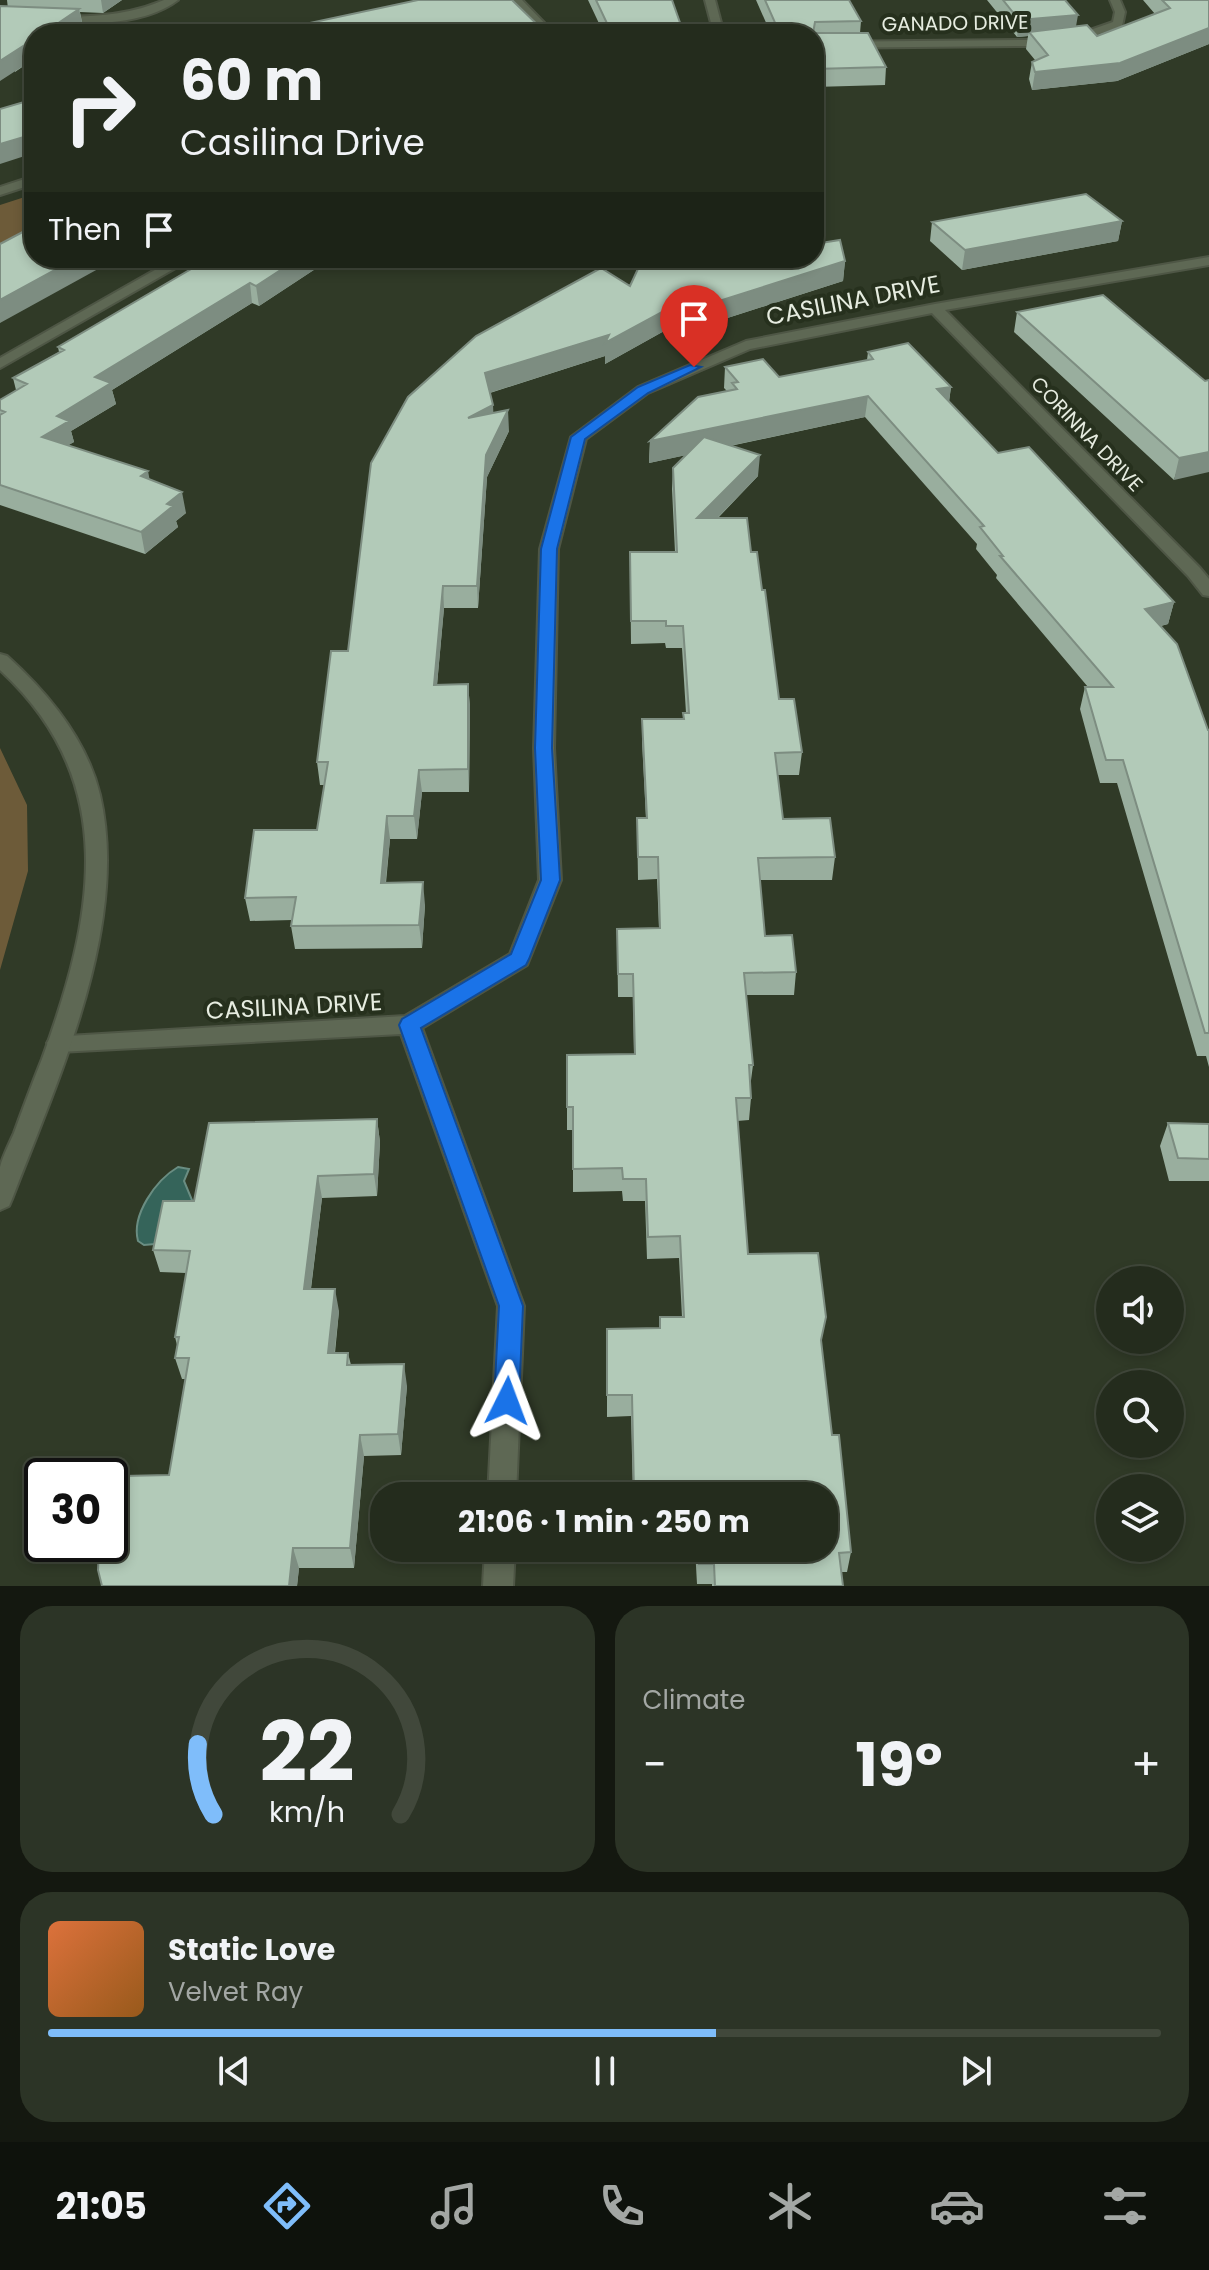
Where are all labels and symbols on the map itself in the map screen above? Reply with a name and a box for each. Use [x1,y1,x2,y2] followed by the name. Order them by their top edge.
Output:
[881,8,1029,38] street label: GANADO DRIVE
[763,267,943,333] street label: CASILINA DRIVE
[660,285,728,367] pin
[1025,370,1149,498] street label: CORINNA DRIVE
[205,985,383,1027] street label: CASILINA DRIVE
[465,1359,549,1443] position arrow
[24,1458,128,1562] speed limit sign: 30

